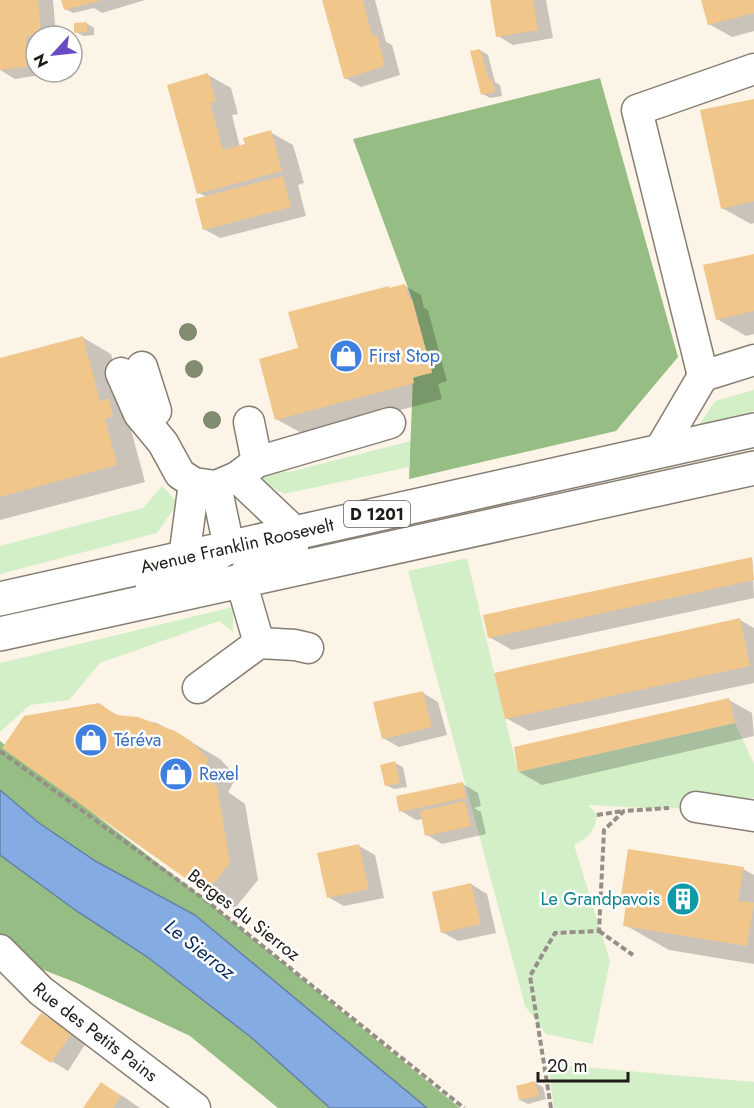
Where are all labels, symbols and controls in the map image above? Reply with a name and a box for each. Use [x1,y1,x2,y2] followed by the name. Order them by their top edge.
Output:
[24,24,84,84] north arrow
[28,50,54,71] text: N
[328,338,364,374] shop icon: First Stop
[369,343,440,369] place label: First Stop
[344,501,410,527] road number: D 1201
[138,511,337,580] street label: Avenue Franklin Roosevelt
[73,722,109,758] shop icon: Téréva
[114,727,162,753] place label: Téréva
[158,756,194,792] shop icon: Rexel
[199,761,239,787] place label: Rexel
[182,863,306,968] street label: Berges du Sierroz
[665,881,701,917] building icon: Le Grandpavois
[540,886,660,912] place label: Le Grandpavois
[158,913,242,987] water label: Le Sierroz
[27,977,163,1088] street label: Rue des Petits Pains
[538,1045,628,1083] scale bar
[547,1053,587,1079] text: 20 m

